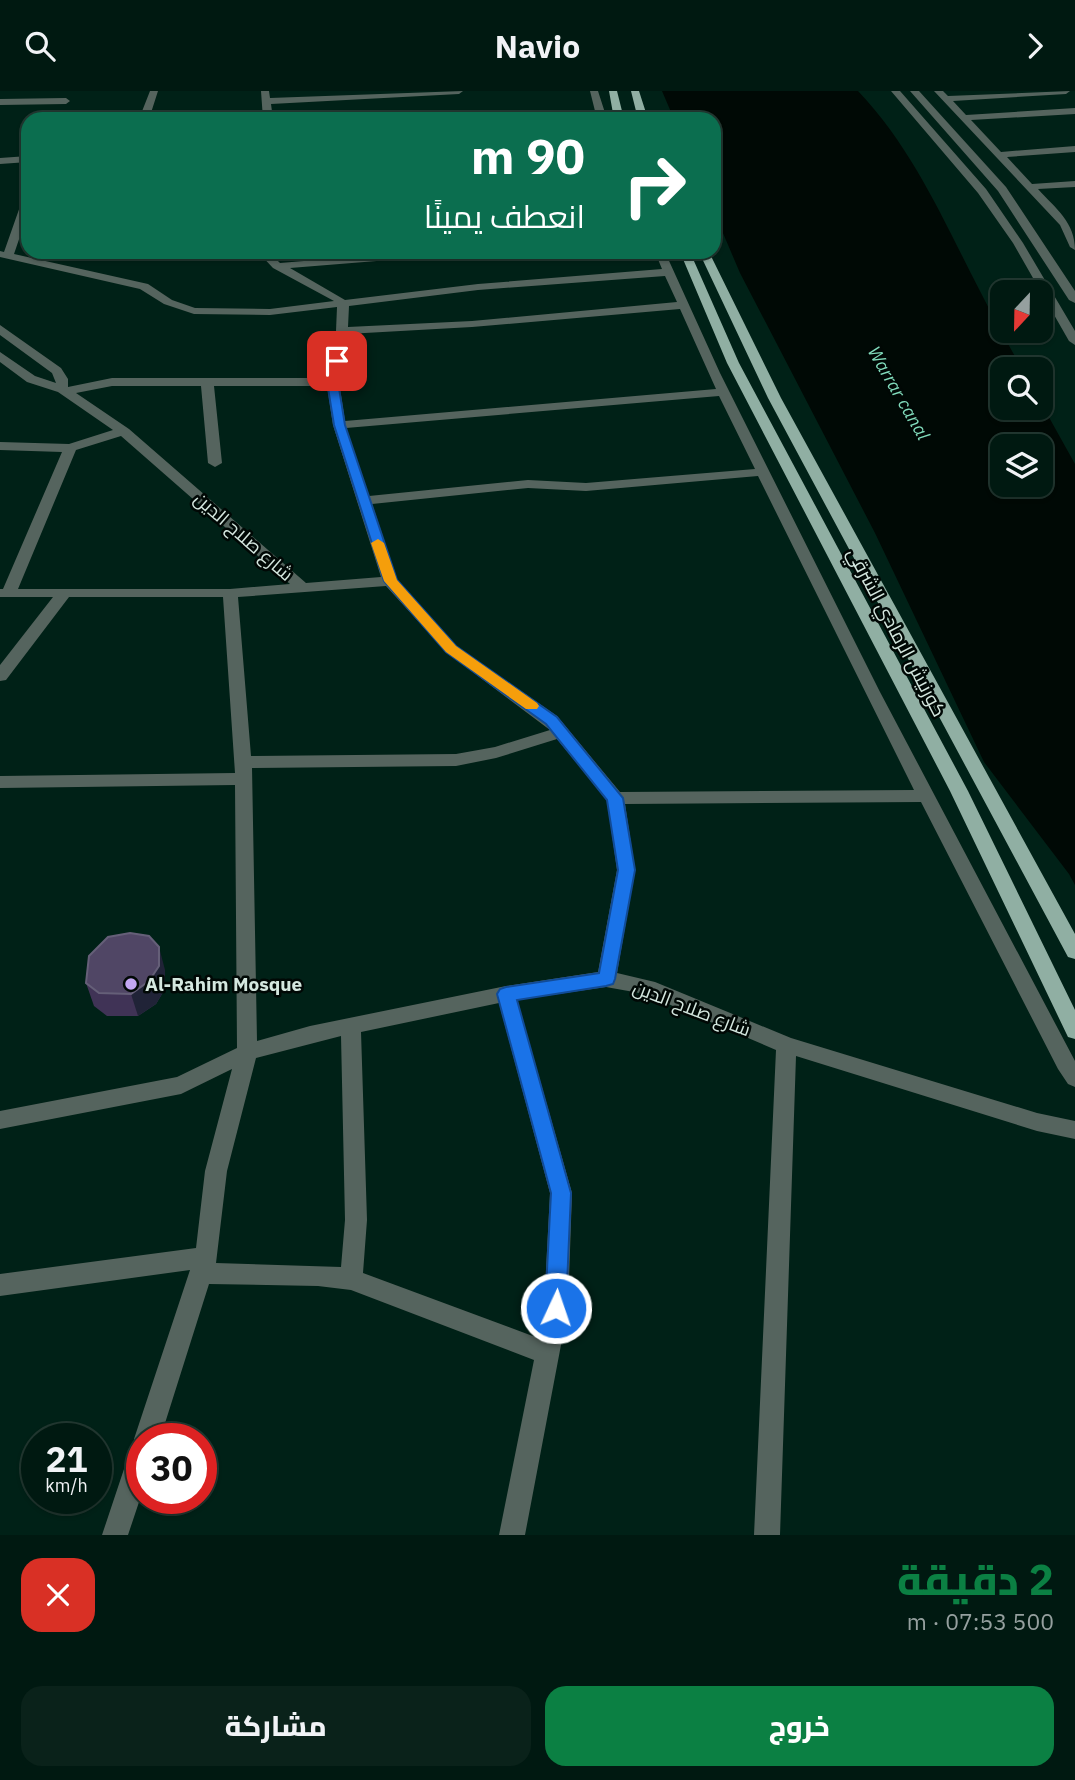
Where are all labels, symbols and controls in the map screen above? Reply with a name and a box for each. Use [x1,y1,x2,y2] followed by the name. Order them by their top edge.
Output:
[495,25,580,67] text: Navio
[21,27,59,65] icon: search
[1016,27,1054,65] icon: forward
[471,124,585,187] text: 90 m
[609,140,700,231] icon: right
[424,195,585,237] text: انعطف يمينًا
[990,280,1054,343] north arrow
[990,280,1053,497] map controls
[307,331,367,391] pin
[318,342,356,380] icon: arrive
[863,342,935,444] water label: Warrar canal
[990,357,1053,420] button: search
[990,434,1053,497] button: layers
[188,486,299,587] street label: شارع صلاح الدين
[840,543,952,722] street label: كورنيش الرمادي الشرقي
[145,972,302,996] place label: Al-Rahim Mosque
[629,975,754,1043] street label: شارع صلاح الدين
[123,976,139,992] marker: Al-Rahim Mosque
[519,1271,593,1345] position arrow
[126,1423,217,1514] speed limit sign: 30
[45,1436,88,1482] text: 21
[45,1474,88,1497] text: km/h
[897,1552,1054,1607] text: 2 دقيقة
[21,1558,95,1632] button: close
[907,1606,1054,1636] text: 500 m · 07:53
[21,1686,531,1766] button: مشاركة
[545,1686,1054,1766] button: خروج

